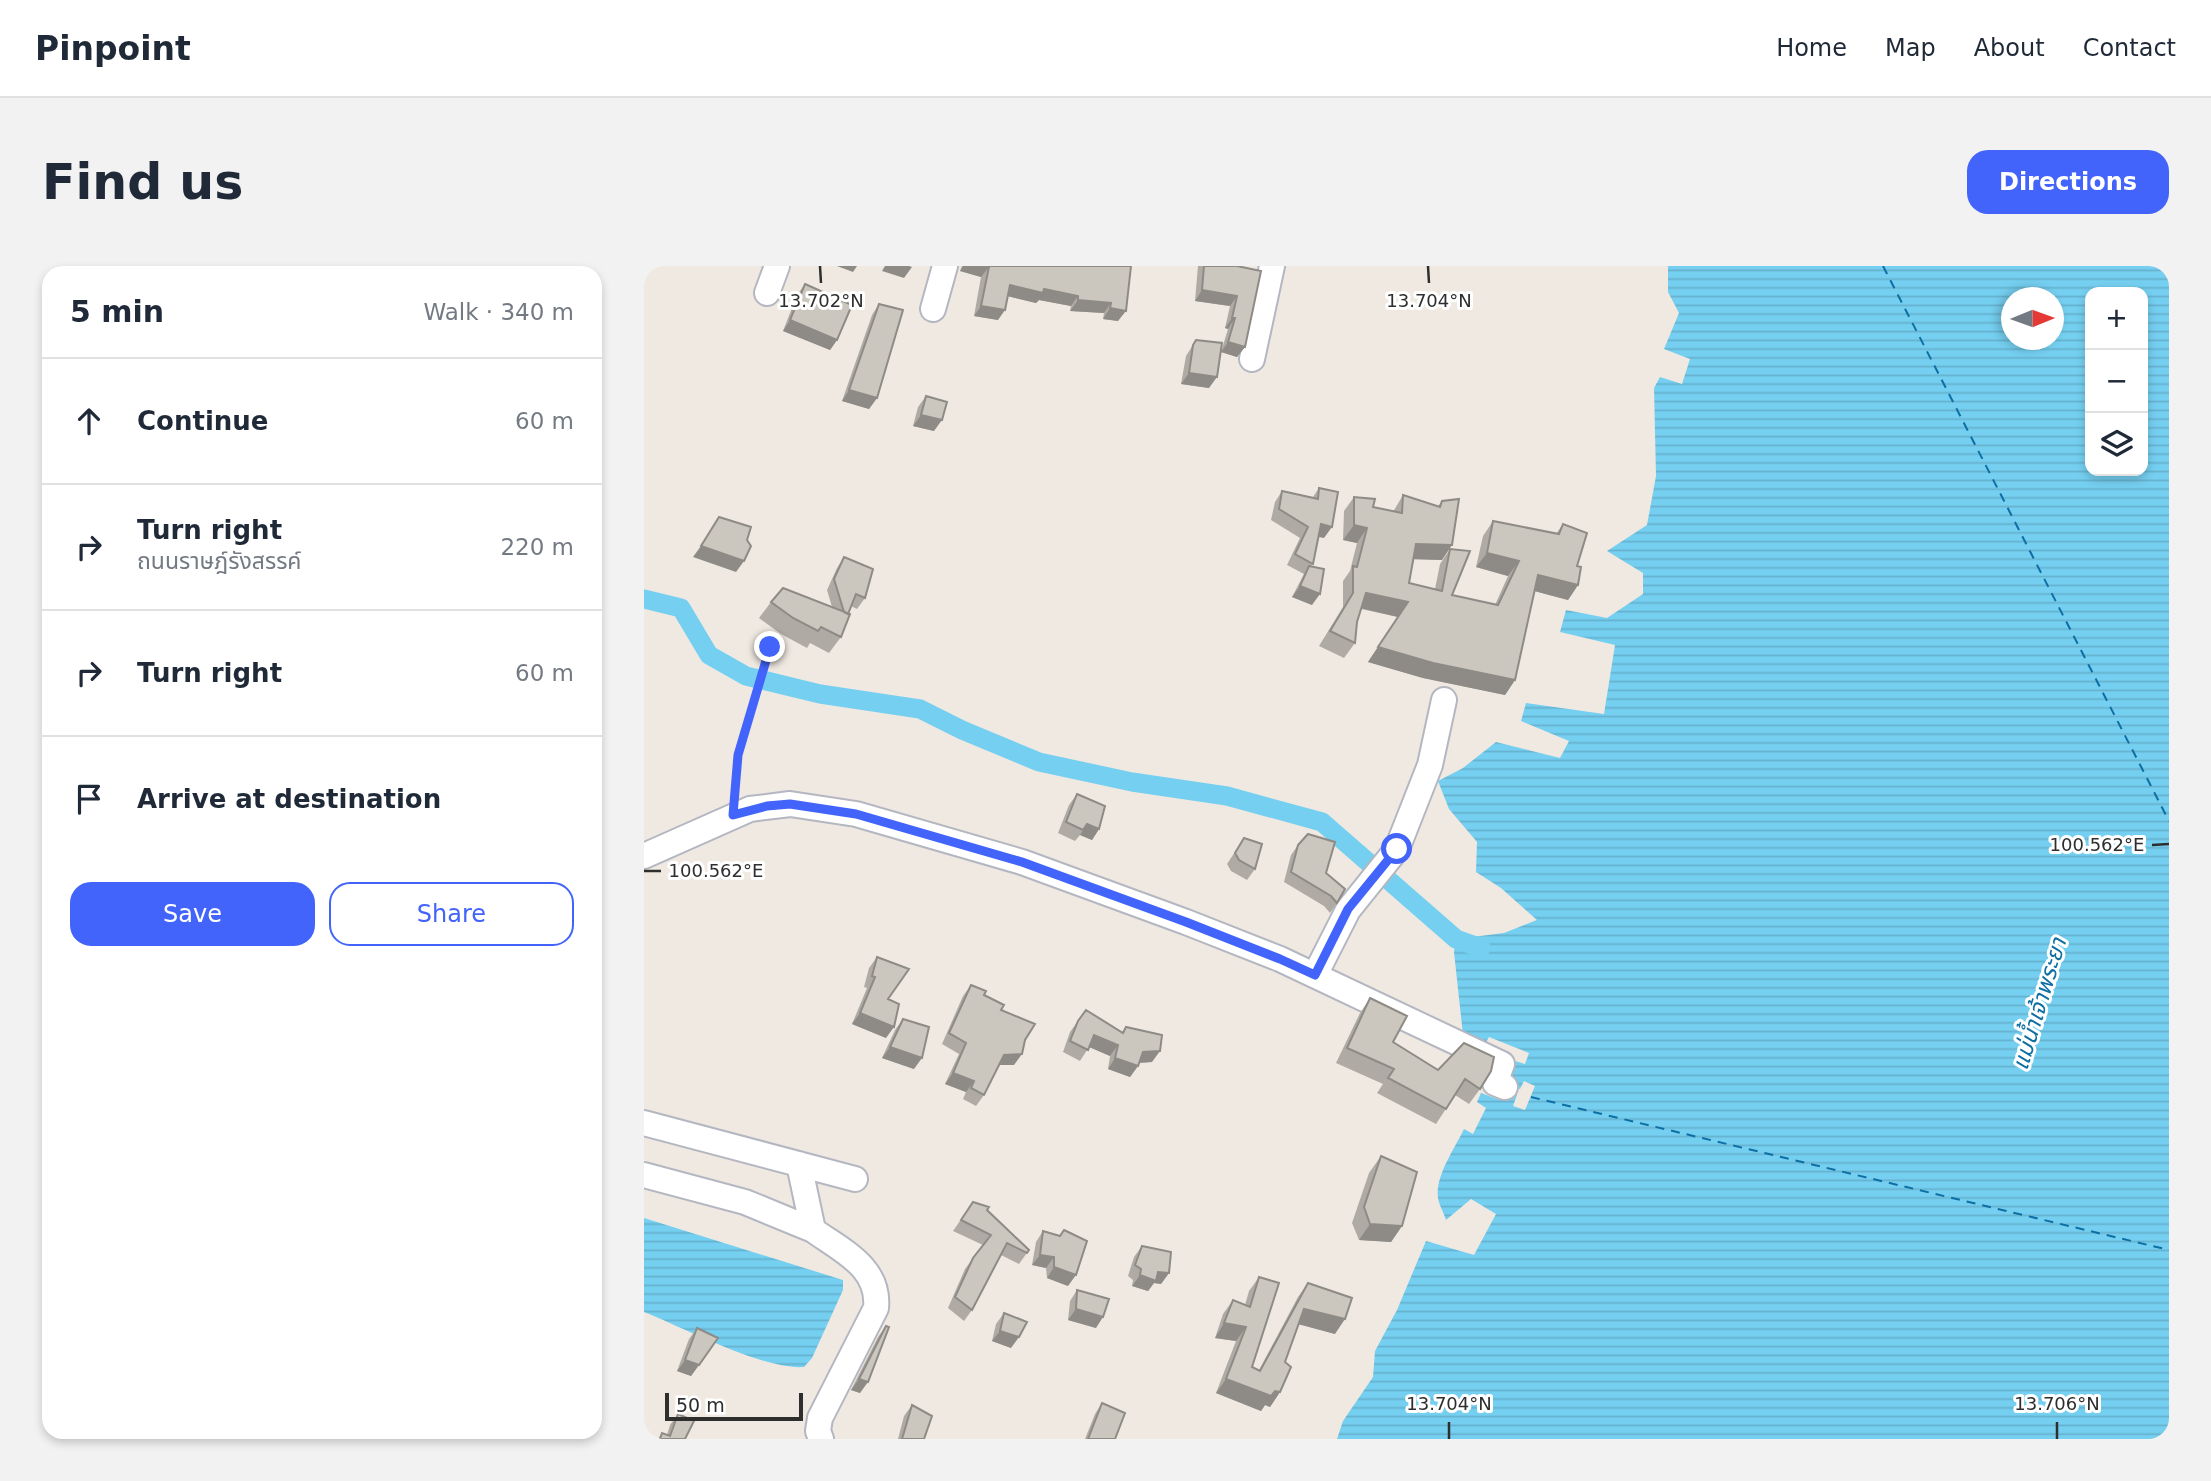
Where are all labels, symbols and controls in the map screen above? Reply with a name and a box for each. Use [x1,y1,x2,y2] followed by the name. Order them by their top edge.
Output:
[35,29,191,68] text: Pinpoint
[1776,34,1847,62] text: Home
[1885,34,1936,62] text: Map
[1974,34,2045,62] text: About
[2083,34,2176,62] text: Contact
[1967,150,2169,214] button: Directions
[42,154,243,211] text: Find us
[2001,287,2064,350] north arrow
[2085,287,2148,476] map controls
[2085,287,2148,350] button: +
[778,290,864,311] text: 13.702°N
[1386,290,1472,311] text: 13.704°N
[70,294,164,329] text: 5 min
[423,299,574,325] text: Walk · 340 m
[2085,350,2148,413] button: −
[70,402,108,440] icon: ahead
[137,406,268,436] text: Continue
[515,408,574,434] text: 60 m
[2085,413,2148,476] button: layers
[137,515,282,545] text: Turn right
[70,528,108,566] icon: right
[500,534,574,560] text: 220 m
[137,548,302,574] text: ถนนราษฎ์รังสรรค์
[754,631,785,662] route end
[70,654,108,692] icon: right
[137,658,282,688] text: Turn right
[515,660,574,686] text: 60 m
[70,780,108,818] icon: arrive
[137,784,441,814] text: Arrive at destination
[1381,833,1412,864] route start
[2050,834,2144,855] text: 100.562°E
[669,860,763,881] text: 100.562°E
[70,882,315,946] button: Save
[329,882,574,946] button: Share
[2004,933,2072,1073] water label: แม่น้ำเจ้าพระยา
[665,1390,803,1422] scale bar
[1406,1393,1492,1414] text: 13.704°N
[2014,1393,2100,1414] text: 13.706°N
[676,1394,725,1416] text: 50 m

